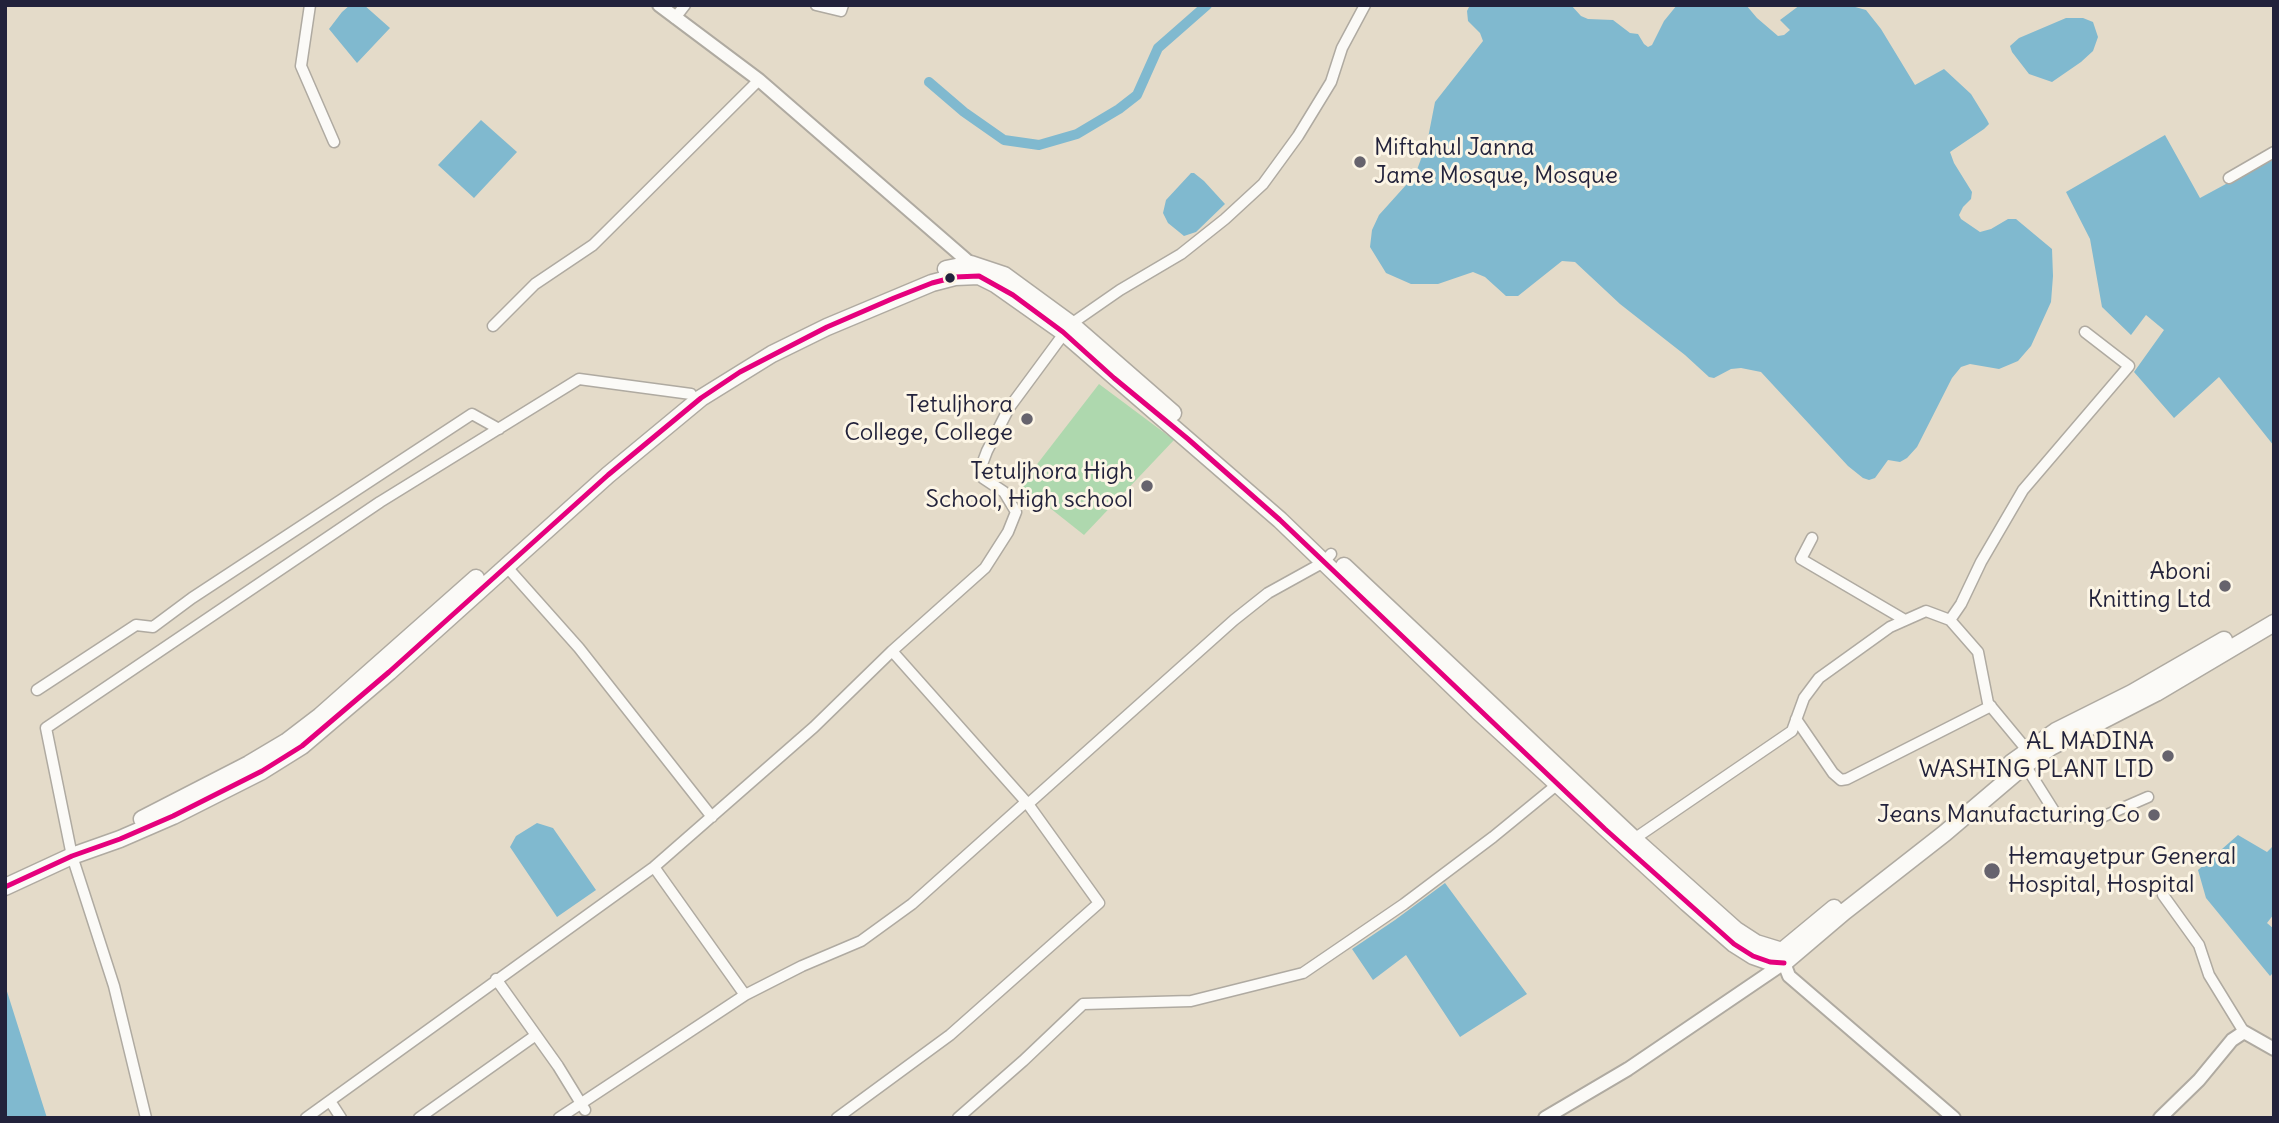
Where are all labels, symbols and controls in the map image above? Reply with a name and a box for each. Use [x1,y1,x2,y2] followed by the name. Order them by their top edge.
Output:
[1374,134,1618,190] place label: Miftahul Janna Jame Mosque, Mosque
[1352,154,1368,170] marker: Miftahul Janna Jame Mosque, Mosque
[943,271,957,285] unlabelled marker
[844,391,1013,447] place label: Tetuljhora College, College
[1019,411,1035,427] marker: Tetuljhora College, College
[926,458,1133,514] place label: Tetuljhora High School, High school
[1139,478,1155,494] marker: Tetuljhora High School, High school
[2088,558,2211,614] place label: Aboni Knitting Ltd
[2217,578,2233,594] marker: Aboni Knitting Ltd
[1919,728,2154,784] place label: AL MADINA WASHING PLANT LTD
[2160,748,2176,764] marker: AL MADINA WASHING PLANT LTD
[1877,801,2140,829] place label: Jeans Manufacturing Co
[2146,807,2162,823] marker: Jeans Manufacturing Co
[2008,843,2236,899] place label: Hemayetpur General Hospital, Hospital
[1982,861,2002,881] marker: Hemayetpur General Hospital, Hospital

